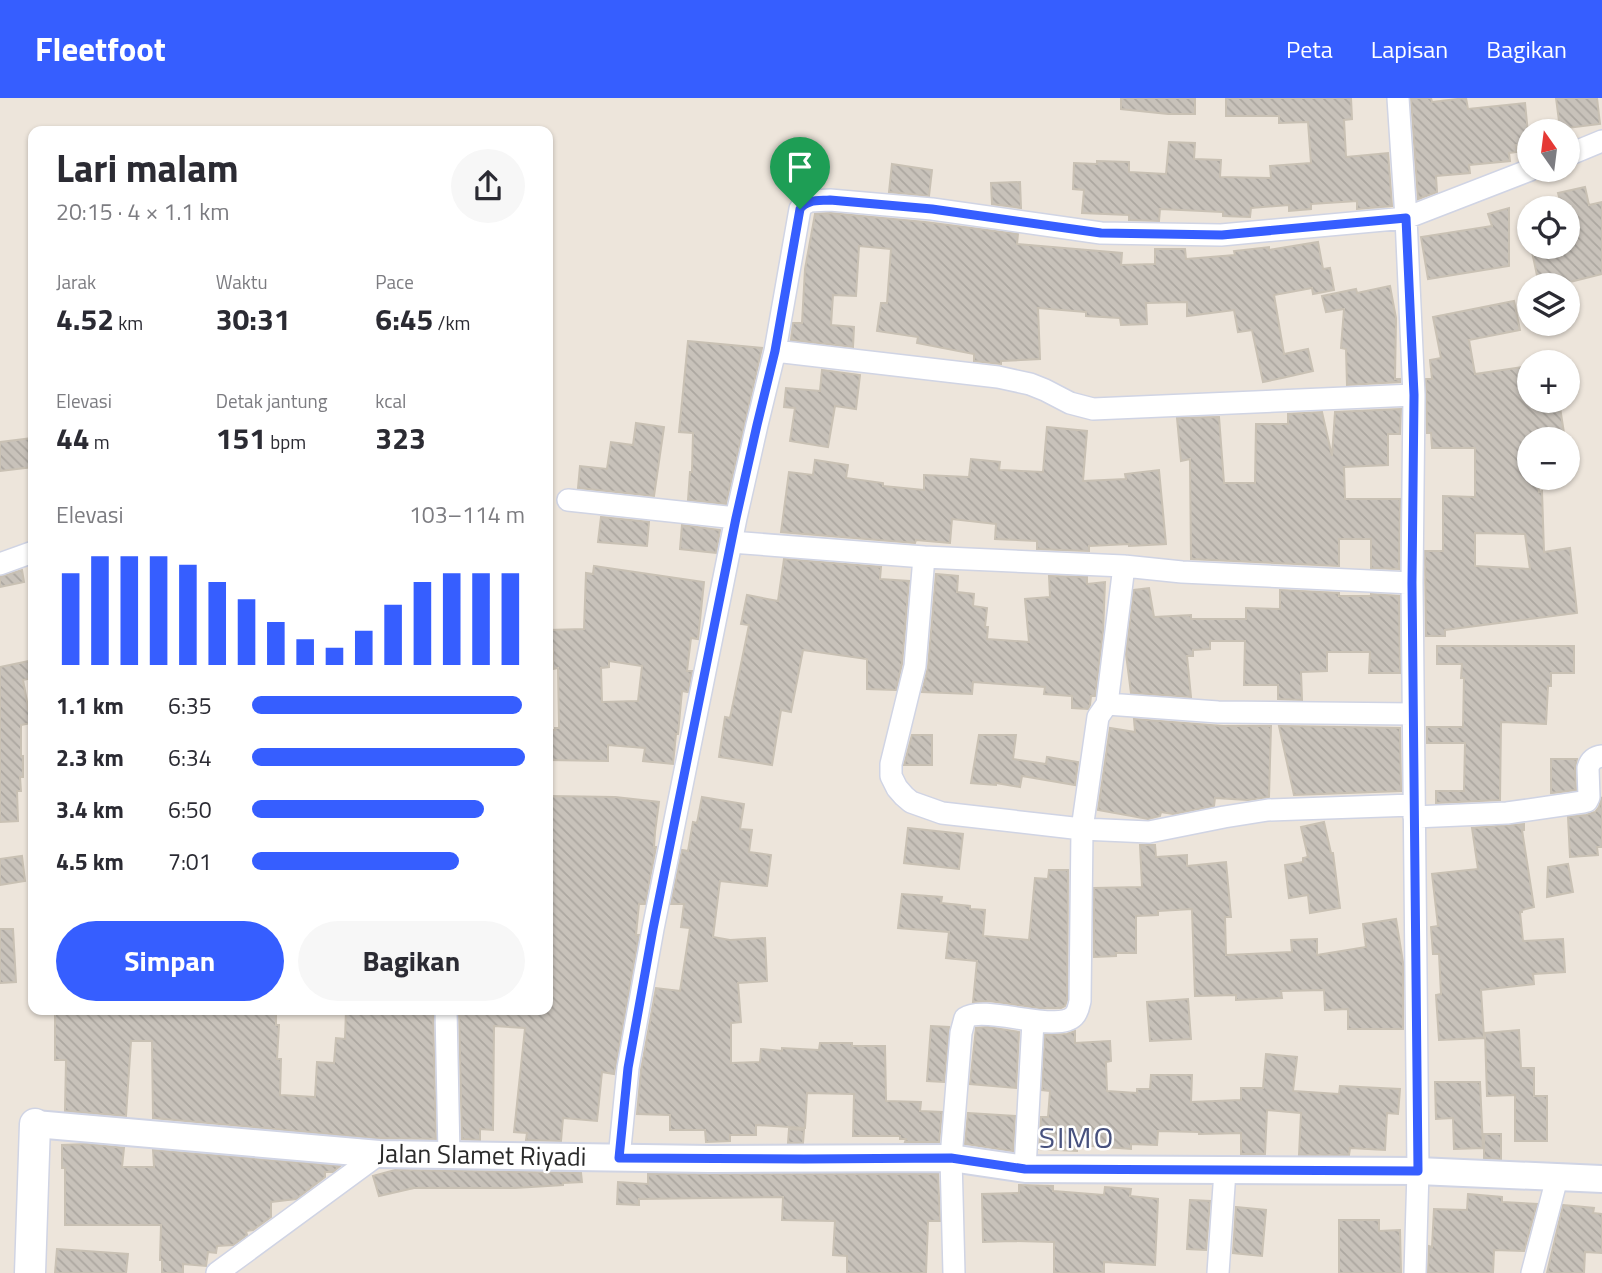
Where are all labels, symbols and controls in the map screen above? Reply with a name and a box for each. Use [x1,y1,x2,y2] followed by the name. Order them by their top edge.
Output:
[35,24,166,74] text: Fleetfoot
[1286,31,1333,67] text: Peta
[1371,31,1448,67] text: Lapisan
[1486,31,1567,67] text: Bagikan
[1517,119,1580,182] north arrow
[1517,119,1580,490] map controls
[770,137,830,209] pin
[56,139,239,197] text: Lari malam
[781,148,819,186] icon: arrive
[451,149,525,223] button: share
[56,194,230,229] text: 20:15 · 4 × 1.1 km
[1517,196,1580,259] button: locate
[56,267,96,296] text: Jarak
[216,267,268,296] text: Waktu
[375,267,414,296] text: Pace
[1517,273,1580,336] button: layers
[56,296,114,342] text: 4.52
[216,296,291,342] text: 30:31
[375,296,433,342] text: 6:45
[114,308,143,337] text: km
[433,308,470,337] text: /km
[1517,350,1580,413] button: +
[56,386,112,415] text: Elevasi
[216,386,327,415] text: Detak jantung
[375,386,406,415] text: kcal
[56,415,90,461] text: 44
[216,415,266,461] text: 151
[375,415,426,461] text: 323
[90,427,110,456] text: m
[266,427,306,456] text: bpm
[1517,427,1580,490] button: −
[56,497,124,532] text: Elevasi
[409,497,525,532] text: 103–114 m
[56,688,124,723] text: 1.1 km
[168,688,212,723] text: 6:35
[56,740,124,775] text: 2.3 km
[168,740,212,775] text: 6:34
[56,792,124,827] text: 3.4 km
[168,792,212,827] text: 6:50
[56,844,124,879] text: 4.5 km
[168,844,212,879] text: 7:01
[56,921,284,1001] button: Simpan
[298,921,525,1001] button: Bagikan
[1039,1114,1115,1160] district label: SIMO
[377,1133,587,1176] street label: Jalan Slamet Riyadi

